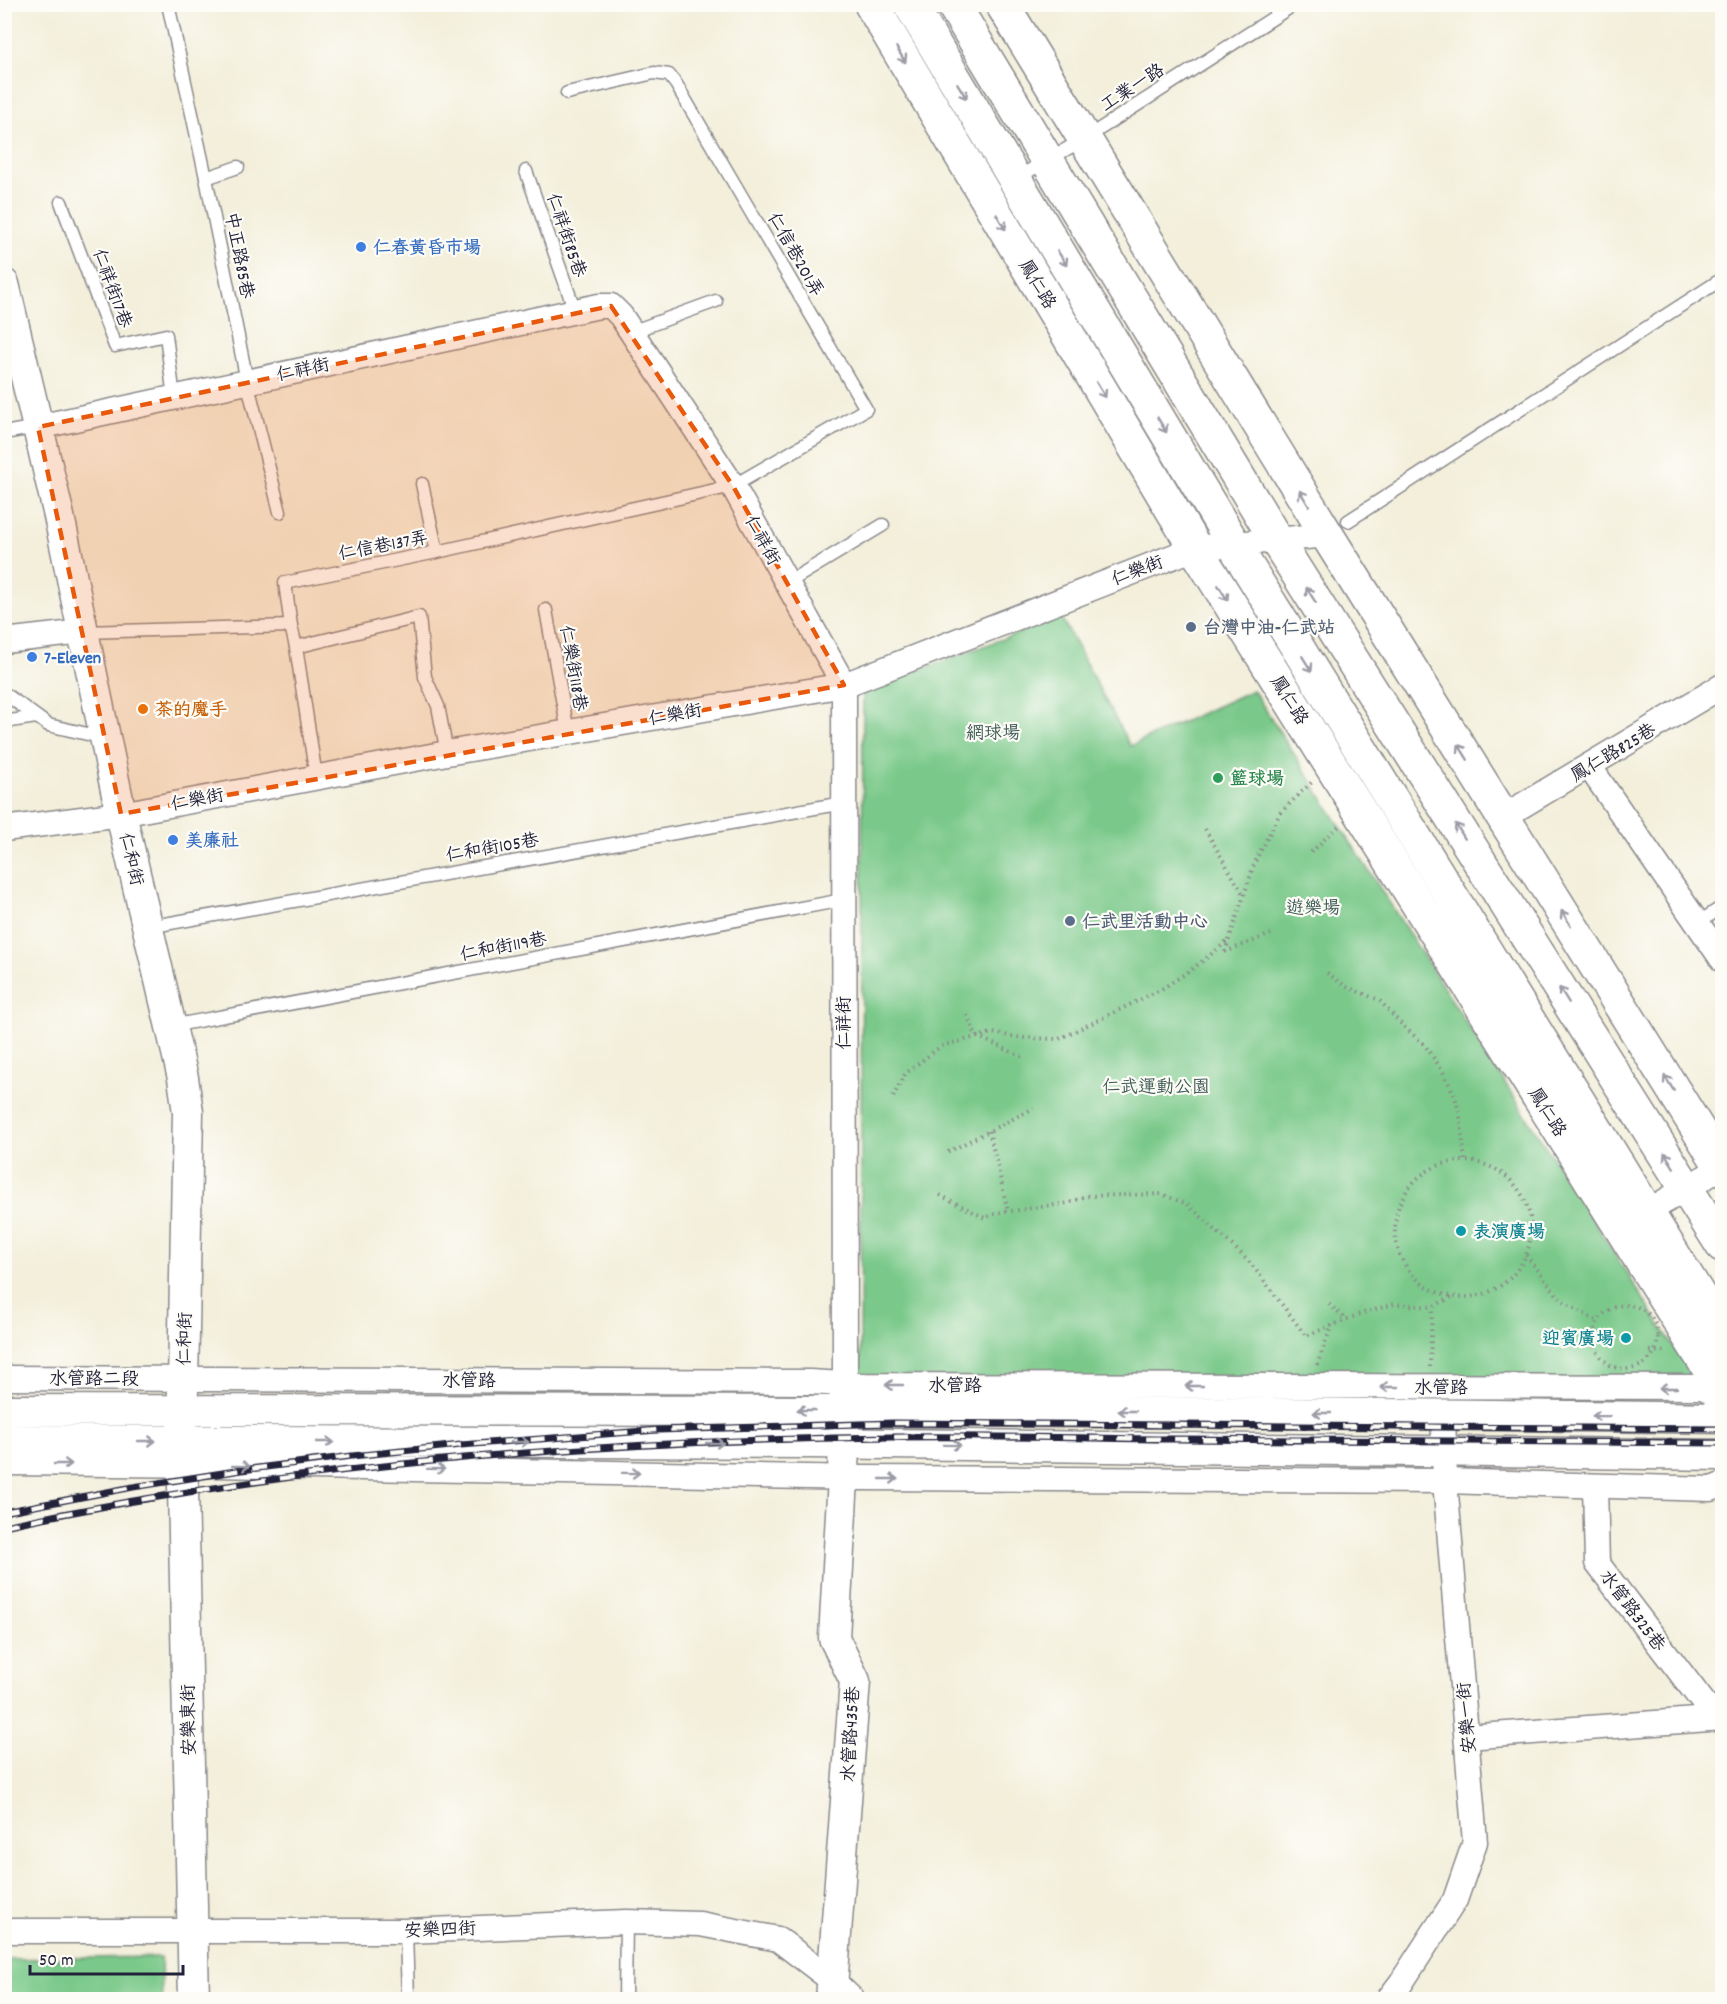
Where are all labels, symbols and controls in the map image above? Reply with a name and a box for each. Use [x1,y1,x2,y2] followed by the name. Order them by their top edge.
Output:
[896,46,908,63] one-way arrow
[1096,59,1170,119] street label: 工業一路
[956,82,968,99] one-way arrow
[539,190,591,281] street label: 仁祥街85巷
[760,208,828,302] street label: 仁信巷201弄
[217,210,258,301] street label: 中正路85巷
[996,213,1008,230] one-way arrow
[373,237,481,262] place label: 仁春黃昏市場
[354,240,368,254] marker: 仁春黃昏市場
[85,246,137,332] street label: 仁祥街17巷
[1056,249,1068,266] one-way arrow
[1011,256,1060,315] street label: 鳳仁路
[275,354,333,389] street label: 仁祥街
[1095,381,1107,398] one-way arrow
[1157,416,1169,433] one-way arrow
[1298,490,1310,507] one-way arrow
[737,512,785,571] street label: 仁祥街
[337,527,430,568] street label: 仁信巷137弄
[1108,551,1168,594] street label: 仁樂街
[1218,584,1230,601] one-way arrow
[1304,587,1316,604] one-way arrow
[1203,617,1335,642] place label: 台灣中油-仁武站
[1184,620,1198,634] marker: 台灣中油-仁武站
[552,623,591,713] street label: 仁樂街118巷
[44,647,101,672] place label: 7-Eleven
[25,650,39,664] marker: 7-Eleven
[1302,655,1314,672] one-way arrow
[1263,672,1313,731] street label: 鳳仁路
[155,699,227,724] place label: 茶的魔手
[647,699,704,733] street label: 仁樂街
[136,702,150,716] marker: 茶的魔手
[1567,719,1662,789] street label: 鳳仁路825巷
[966,722,1020,747] park label: 網球場
[1456,744,1468,761] one-way arrow
[1230,768,1284,793] place label: 籃球場
[1211,771,1225,785] marker: 籃球場
[169,784,226,819] street label: 仁樂街
[1454,823,1466,840] one-way arrow
[444,829,541,870] street label: 仁和街105巷
[111,830,148,889] street label: 仁和街
[185,830,239,855] place label: 美廉社
[166,833,180,847] marker: 美廉社
[1286,897,1340,922] park label: 遊樂場
[1560,910,1572,927] one-way arrow
[1082,911,1208,936] place label: 仁武里活動中心
[1063,914,1077,928] marker: 仁武里活動中心
[458,928,549,969] street label: 仁和街119巷
[1558,987,1571,1004] one-way arrow
[833,996,858,1050] street label: 仁祥街
[1663,1075,1675,1092] one-way arrow
[1102,1076,1210,1101] park label: 仁武運動公園
[1521,1084,1571,1143] street label: 鳳仁路
[1662,1152,1674,1169] one-way arrow
[1473,1221,1545,1246] place label: 表演廣場
[1454,1224,1468,1238] marker: 表演廣場
[174,1312,199,1366] street label: 仁和街
[1542,1328,1614,1353] place label: 迎賓廣場
[1619,1331,1633,1345] marker: 迎賓廣場
[49,1368,139,1393] street label: 水管路二段
[442,1370,496,1395] street label: 水管路
[928,1375,982,1400] street label: 水管路
[1414,1377,1468,1402] street label: 水管路
[885,1379,905,1391] one-way arrow
[1185,1380,1205,1392] one-way arrow
[1380,1381,1400,1393] one-way arrow
[1659,1383,1679,1394] one-way arrow
[797,1404,817,1416] one-way arrow
[1118,1406,1138,1417] one-way arrow
[1313,1407,1333,1419] one-way arrow
[1592,1410,1612,1422] one-way arrow
[136,1435,156,1447] one-way arrow
[314,1436,334,1448] one-way arrow
[509,1436,529,1448] one-way arrow
[704,1437,724,1449] one-way arrow
[941,1439,961,1451] one-way arrow
[52,1458,72,1470] one-way arrow
[231,1460,251,1471] one-way arrow
[426,1464,446,1475] one-way arrow
[621,1467,641,1479] one-way arrow
[879,1473,899,1484] one-way arrow
[1592,1566,1670,1657] street label: 水管路325巷
[1453,1681,1484,1755] street label: 安樂一街
[177,1684,204,1756] street label: 安樂東街
[838,1686,867,1783] street label: 水管路435巷
[404,1918,477,1945] street label: 安樂四街
[30,1938,183,1976] scale bar
[39,1949,74,1974] text: 50 m

